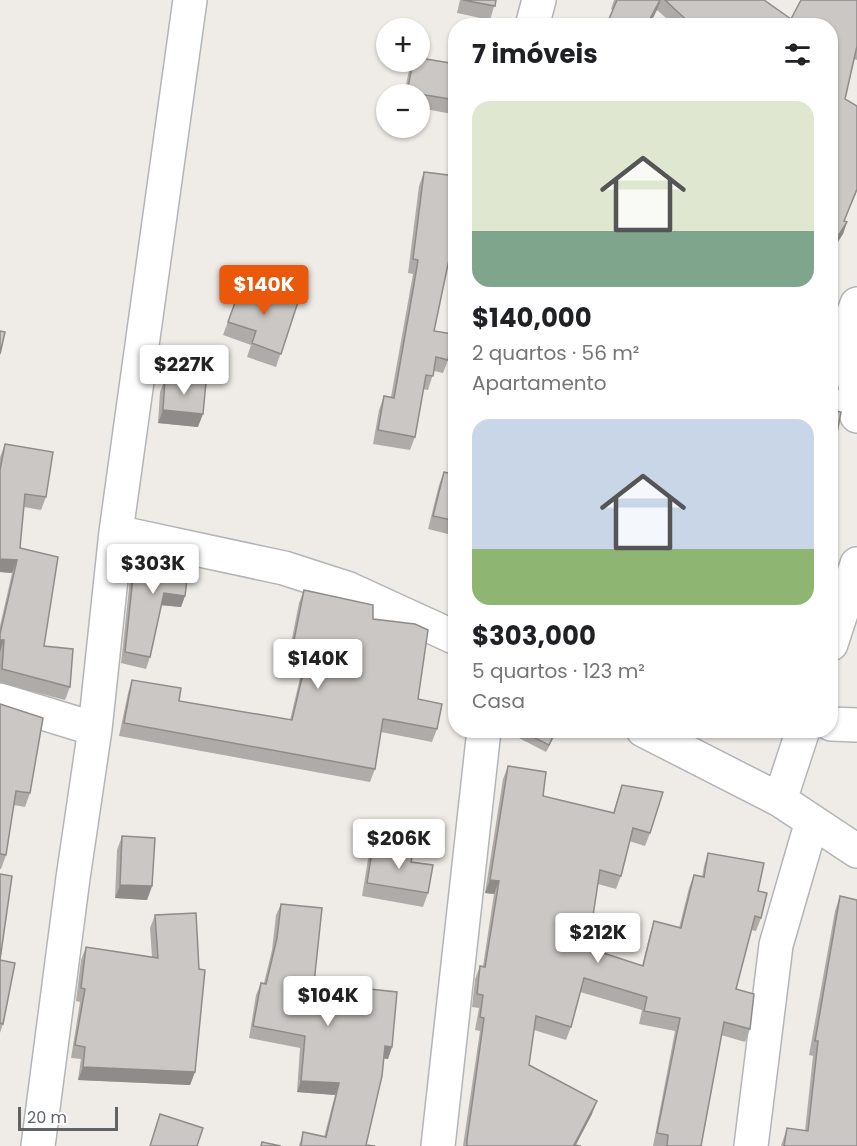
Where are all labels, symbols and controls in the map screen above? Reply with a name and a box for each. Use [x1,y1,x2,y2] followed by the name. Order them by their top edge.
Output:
[376,18,430,138] map controls
[376,18,430,72] button: +
[472,36,598,72] text: 7 imóveis
[781,38,814,71] icon: filters
[376,84,430,138] button: −
[589,140,697,248] icon: home
[222,265,306,316] pin: $140K
[233,270,295,298] text: $140K
[472,300,592,336] text: $140,000
[472,339,639,367] text: 2 quartos · 56 m²
[142,345,226,396] pin: $227K
[154,350,214,378] text: $227K
[472,369,607,397] text: Apartamento
[589,458,697,566] icon: home
[111,544,195,595] pin: $303K
[121,549,185,577] text: $303K
[472,618,596,654] text: $303,000
[276,639,360,690] pin: $140K
[287,644,349,672] text: $140K
[472,657,645,685] text: 5 quartos · 123 m²
[472,687,525,715] text: Casa
[357,819,441,870] pin: $206K
[367,824,431,852] text: $206K
[556,913,640,964] pin: $212K
[569,918,627,946] text: $212K
[286,976,370,1027] pin: $104K
[297,981,359,1009] text: $104K
[18,1104,118,1132] scale bar
[27,1106,67,1129] text: 20 m

